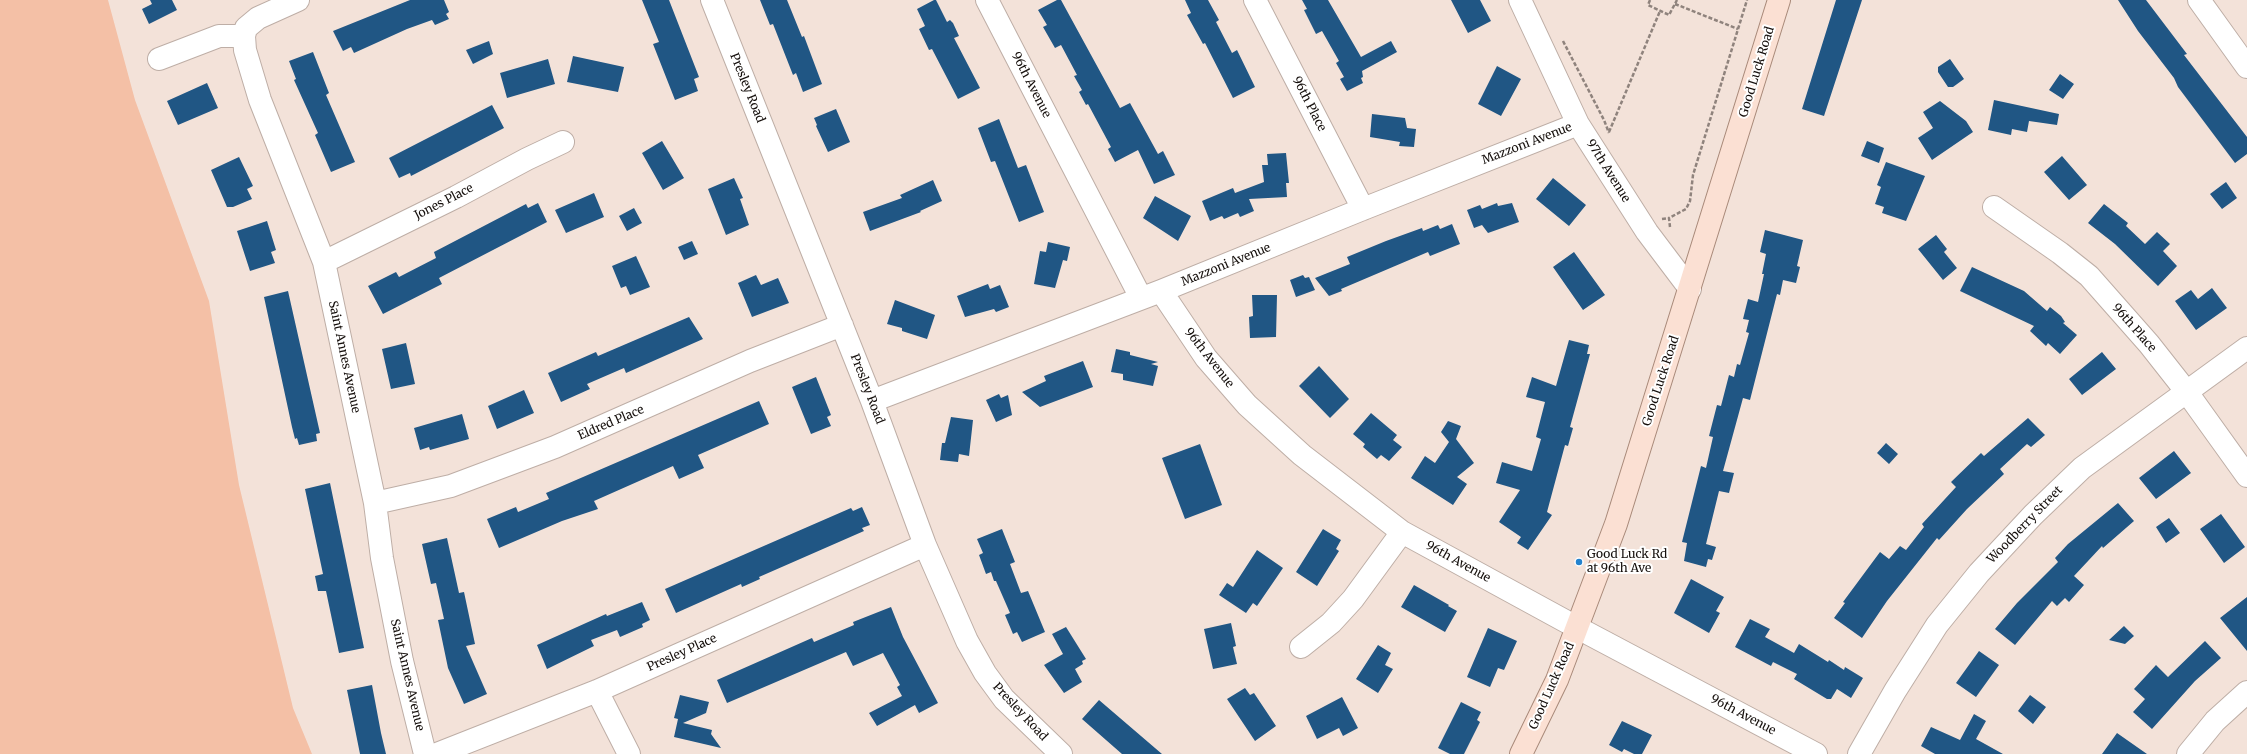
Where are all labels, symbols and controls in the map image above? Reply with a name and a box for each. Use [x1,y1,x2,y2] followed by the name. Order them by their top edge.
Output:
[1736,25,1778,119] street label: Good Luck Road
[1008,50,1054,120] street label: 96th Avenue
[726,51,768,125] street label: Presley Road
[1289,74,1329,134] street label: 96th Place
[1480,120,1574,168] street label: Mazzoni Avenue
[1583,137,1633,205] street label: 97th Avenue
[412,181,476,223] street label: Jones Place
[1179,240,1273,290] street label: Mazzoni Avenue
[325,299,363,415] street label: Saint Annes Avenue
[2109,301,2159,355] street label: 96th Place
[1181,325,1237,391] street label: 96th Avenue
[1640,334,1682,428] street label: Good Luck Road
[847,352,887,426] street label: Presley Road
[576,403,646,443] street label: Eldred Place
[1984,483,2066,567] street label: Woodberry Street
[1423,538,1493,586] street label: 96th Avenue
[1587,548,1667,576] place label: Good Luck Rd at 96th Ave
[1574,557,1584,567] marker: Good Luck Rd at 96th Ave
[387,618,427,732] street label: Saint Annes Avenue
[645,631,719,675] street label: Presley Place
[1526,640,1578,732] street label: Good Luck Road
[990,680,1050,744] street label: Presley Road
[1708,692,1778,738] street label: 96th Avenue

